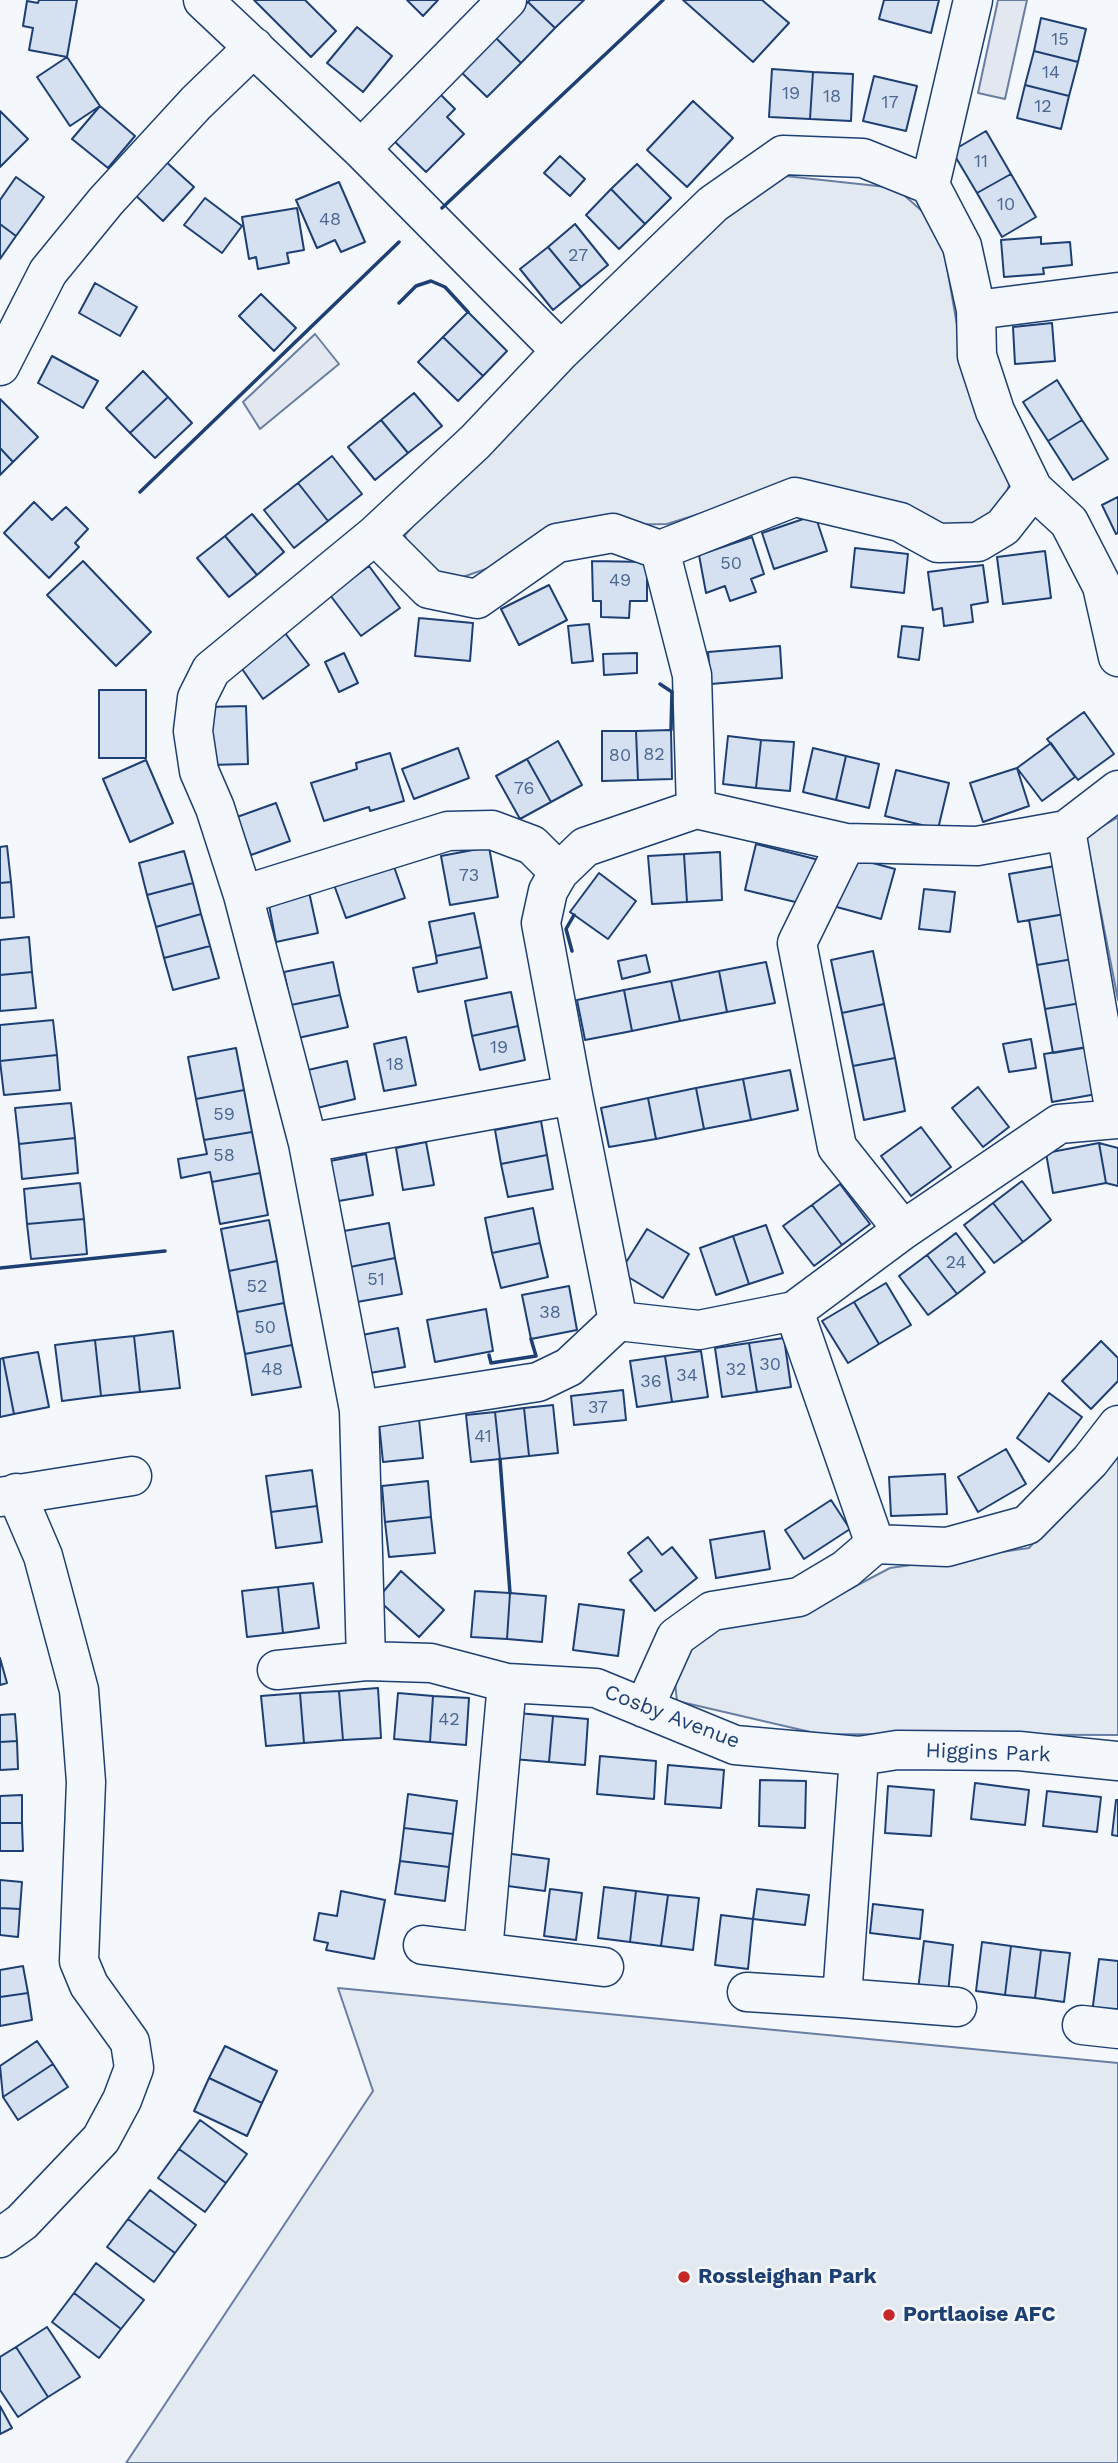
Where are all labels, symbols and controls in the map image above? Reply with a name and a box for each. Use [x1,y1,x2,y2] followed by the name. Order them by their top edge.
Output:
[1051,29,1069,51] house number: 15
[1042,62,1060,84] house number: 14
[782,83,800,105] house number: 19
[823,86,841,108] house number: 18
[881,92,899,114] house number: 17
[1034,96,1052,118] house number: 12
[974,151,988,173] house number: 11
[997,194,1015,216] house number: 10
[319,209,341,231] house number: 48
[568,245,588,267] house number: 27
[720,553,742,575] house number: 50
[609,570,631,592] house number: 49
[643,744,665,766] house number: 82
[609,745,631,767] house number: 80
[514,778,534,800] house number: 76
[459,865,479,887] house number: 73
[490,1037,508,1059] house number: 19
[386,1054,404,1076] house number: 18
[213,1104,235,1126] house number: 59
[213,1145,235,1167] house number: 58
[946,1252,966,1274] house number: 24
[367,1269,385,1291] house number: 51
[247,1276,267,1298] house number: 52
[539,1302,561,1324] house number: 38
[254,1317,276,1339] house number: 50
[759,1354,781,1376] house number: 30
[261,1359,283,1381] house number: 48
[726,1359,746,1381] house number: 32
[676,1365,698,1387] house number: 34
[640,1371,662,1393] house number: 36
[588,1397,608,1419] house number: 37
[474,1426,492,1448] house number: 41
[601,1680,743,1754] street label: Cosby Avenue
[438,1709,460,1731] house number: 42
[925,1738,1051,1768] street label: Higgins Park
[698,2264,877,2290] place label: Rossleighan Park
[676,2269,692,2285] marker: Rossleighan Park
[903,2302,1056,2328] place label: Portlaoise AFC
[881,2307,897,2323] marker: Portlaoise AFC

